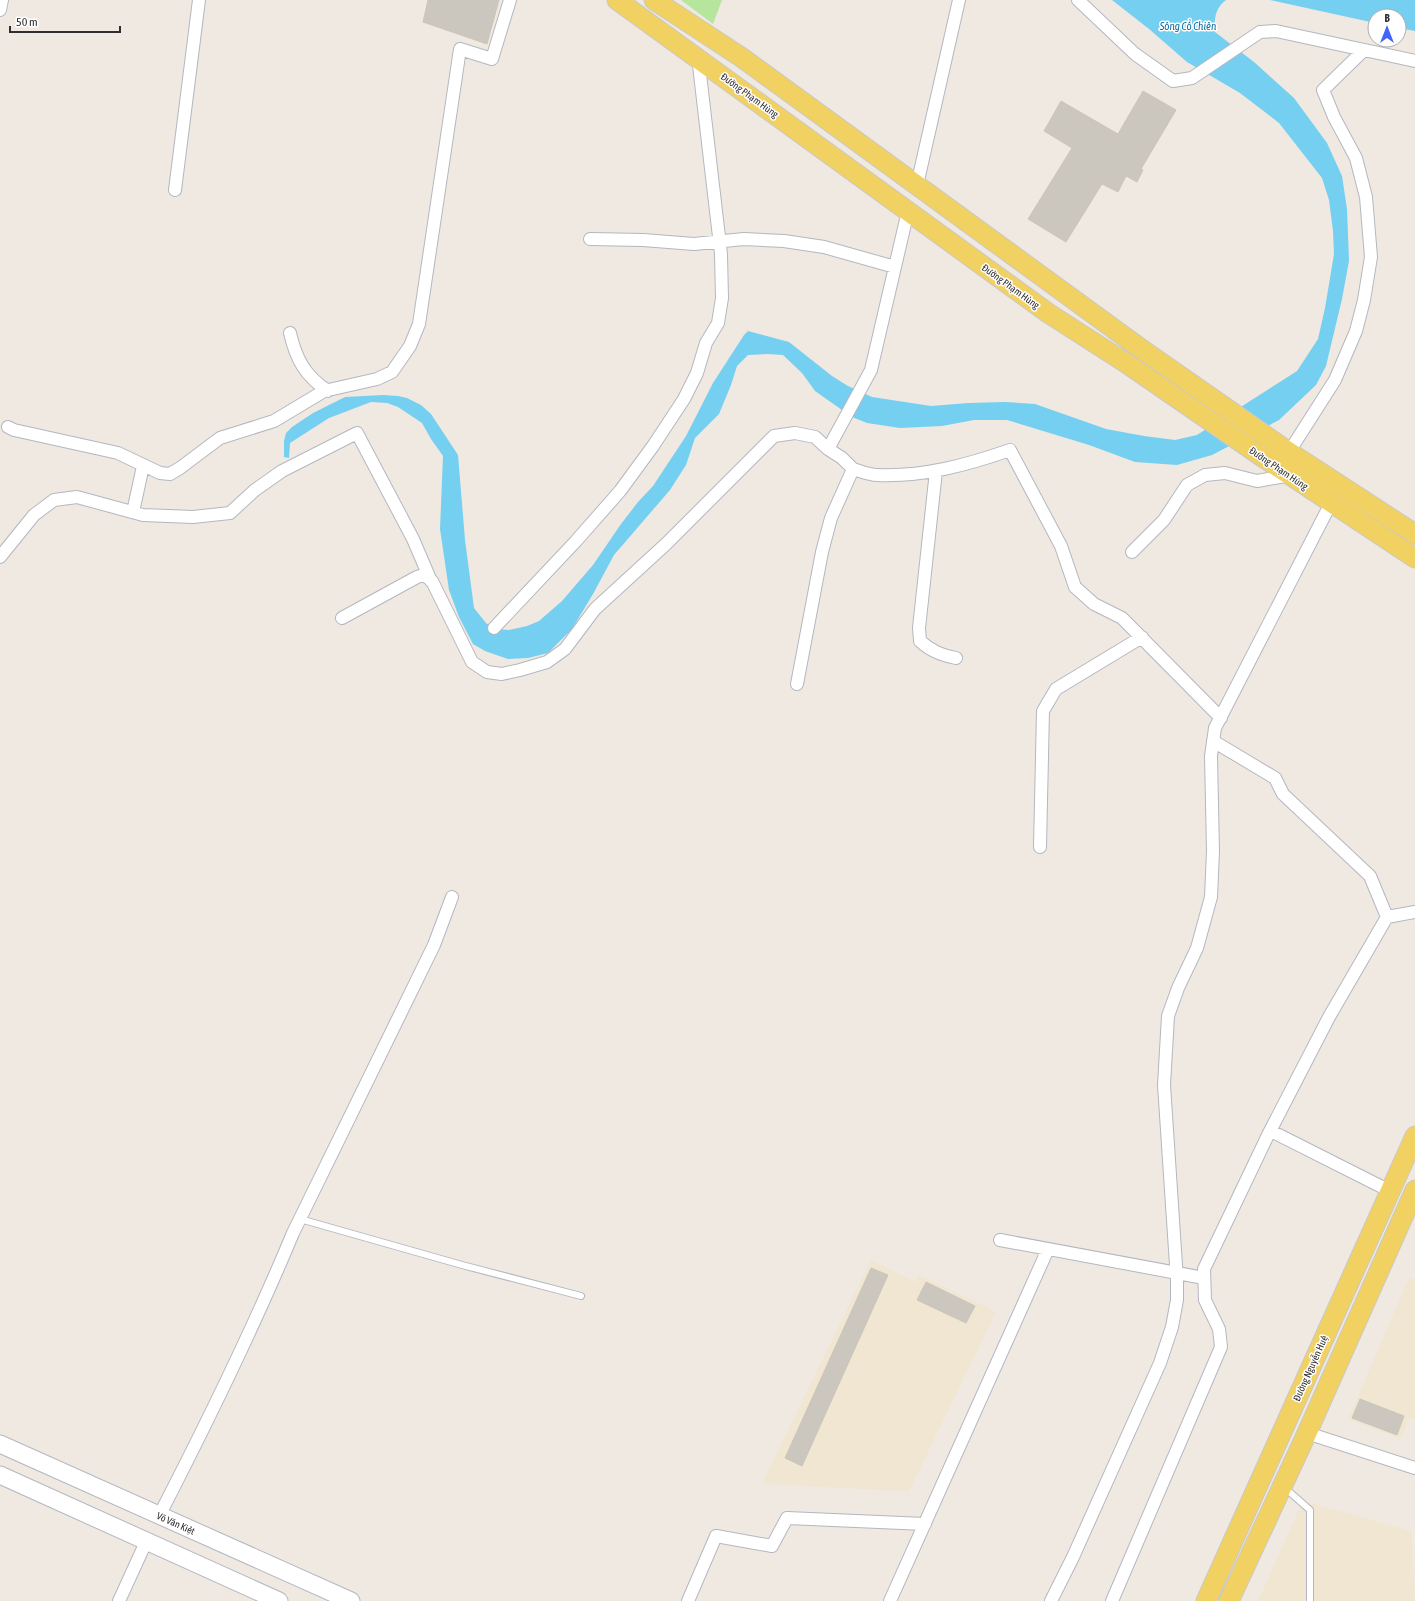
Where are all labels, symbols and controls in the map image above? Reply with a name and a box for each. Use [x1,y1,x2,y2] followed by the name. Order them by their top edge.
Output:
[10,8,120,34] scale bar
[1367,8,1407,48] north arrow
[1384,12,1390,24] text: B
[16,15,38,29] text: 50 m
[1159,19,1217,32] water label: Sông Cổ Chiên
[719,71,781,120] street label: Đường Phạm Hùng
[980,262,1042,311] street label: Đường Phạm Hùng
[1247,445,1311,492] street label: Đường Phạm Hùng
[1291,1333,1330,1403] street label: Đường Nguyễn Huệ
[155,1510,197,1537] street label: Võ Văn Kiệt

